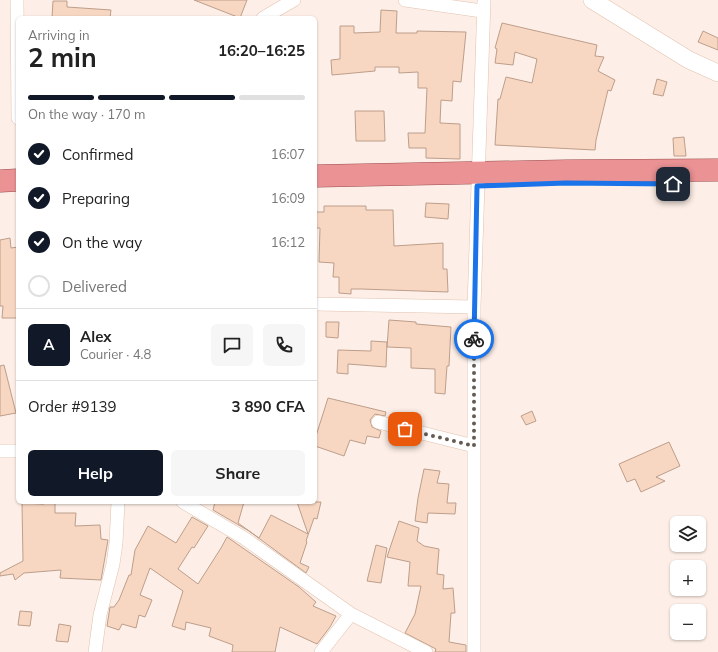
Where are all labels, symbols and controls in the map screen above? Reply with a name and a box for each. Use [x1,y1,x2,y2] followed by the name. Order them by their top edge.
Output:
[28,27,90,43] text: Arriving in
[28,41,97,74] text: 2 min
[218,41,305,60] text: 16:20–16:25
[28,106,145,122] text: On the way · 170 m
[28,143,50,165] icon: check
[62,145,133,164] text: Confirmed
[271,146,305,162] text: 16:07
[656,167,690,201] pin
[662,173,684,195] icon: home
[28,187,50,209] icon: check
[62,189,130,208] text: Preparing
[271,190,305,206] text: 16:09
[28,231,50,253] icon: check
[62,233,142,252] text: On the way
[271,234,305,250] text: 16:12
[62,277,127,296] text: Delivered
[454,319,494,359] courier
[211,324,253,366] button: chat
[263,324,305,366] button: phone
[80,327,112,346] text: Alex
[463,328,485,350] icon: bike
[43,335,55,354] text: A
[80,346,151,362] text: Courier · 4.8
[28,397,116,416] text: Order #9139
[231,397,305,416] text: 3 890 CFA
[388,412,422,446] pin
[394,418,416,440] icon: bag
[28,450,163,496] button: Help
[171,450,305,496] button: Share
[670,516,706,640] map controls
[670,516,706,552] button: layers
[670,560,706,596] button: +
[670,604,706,640] button: −

